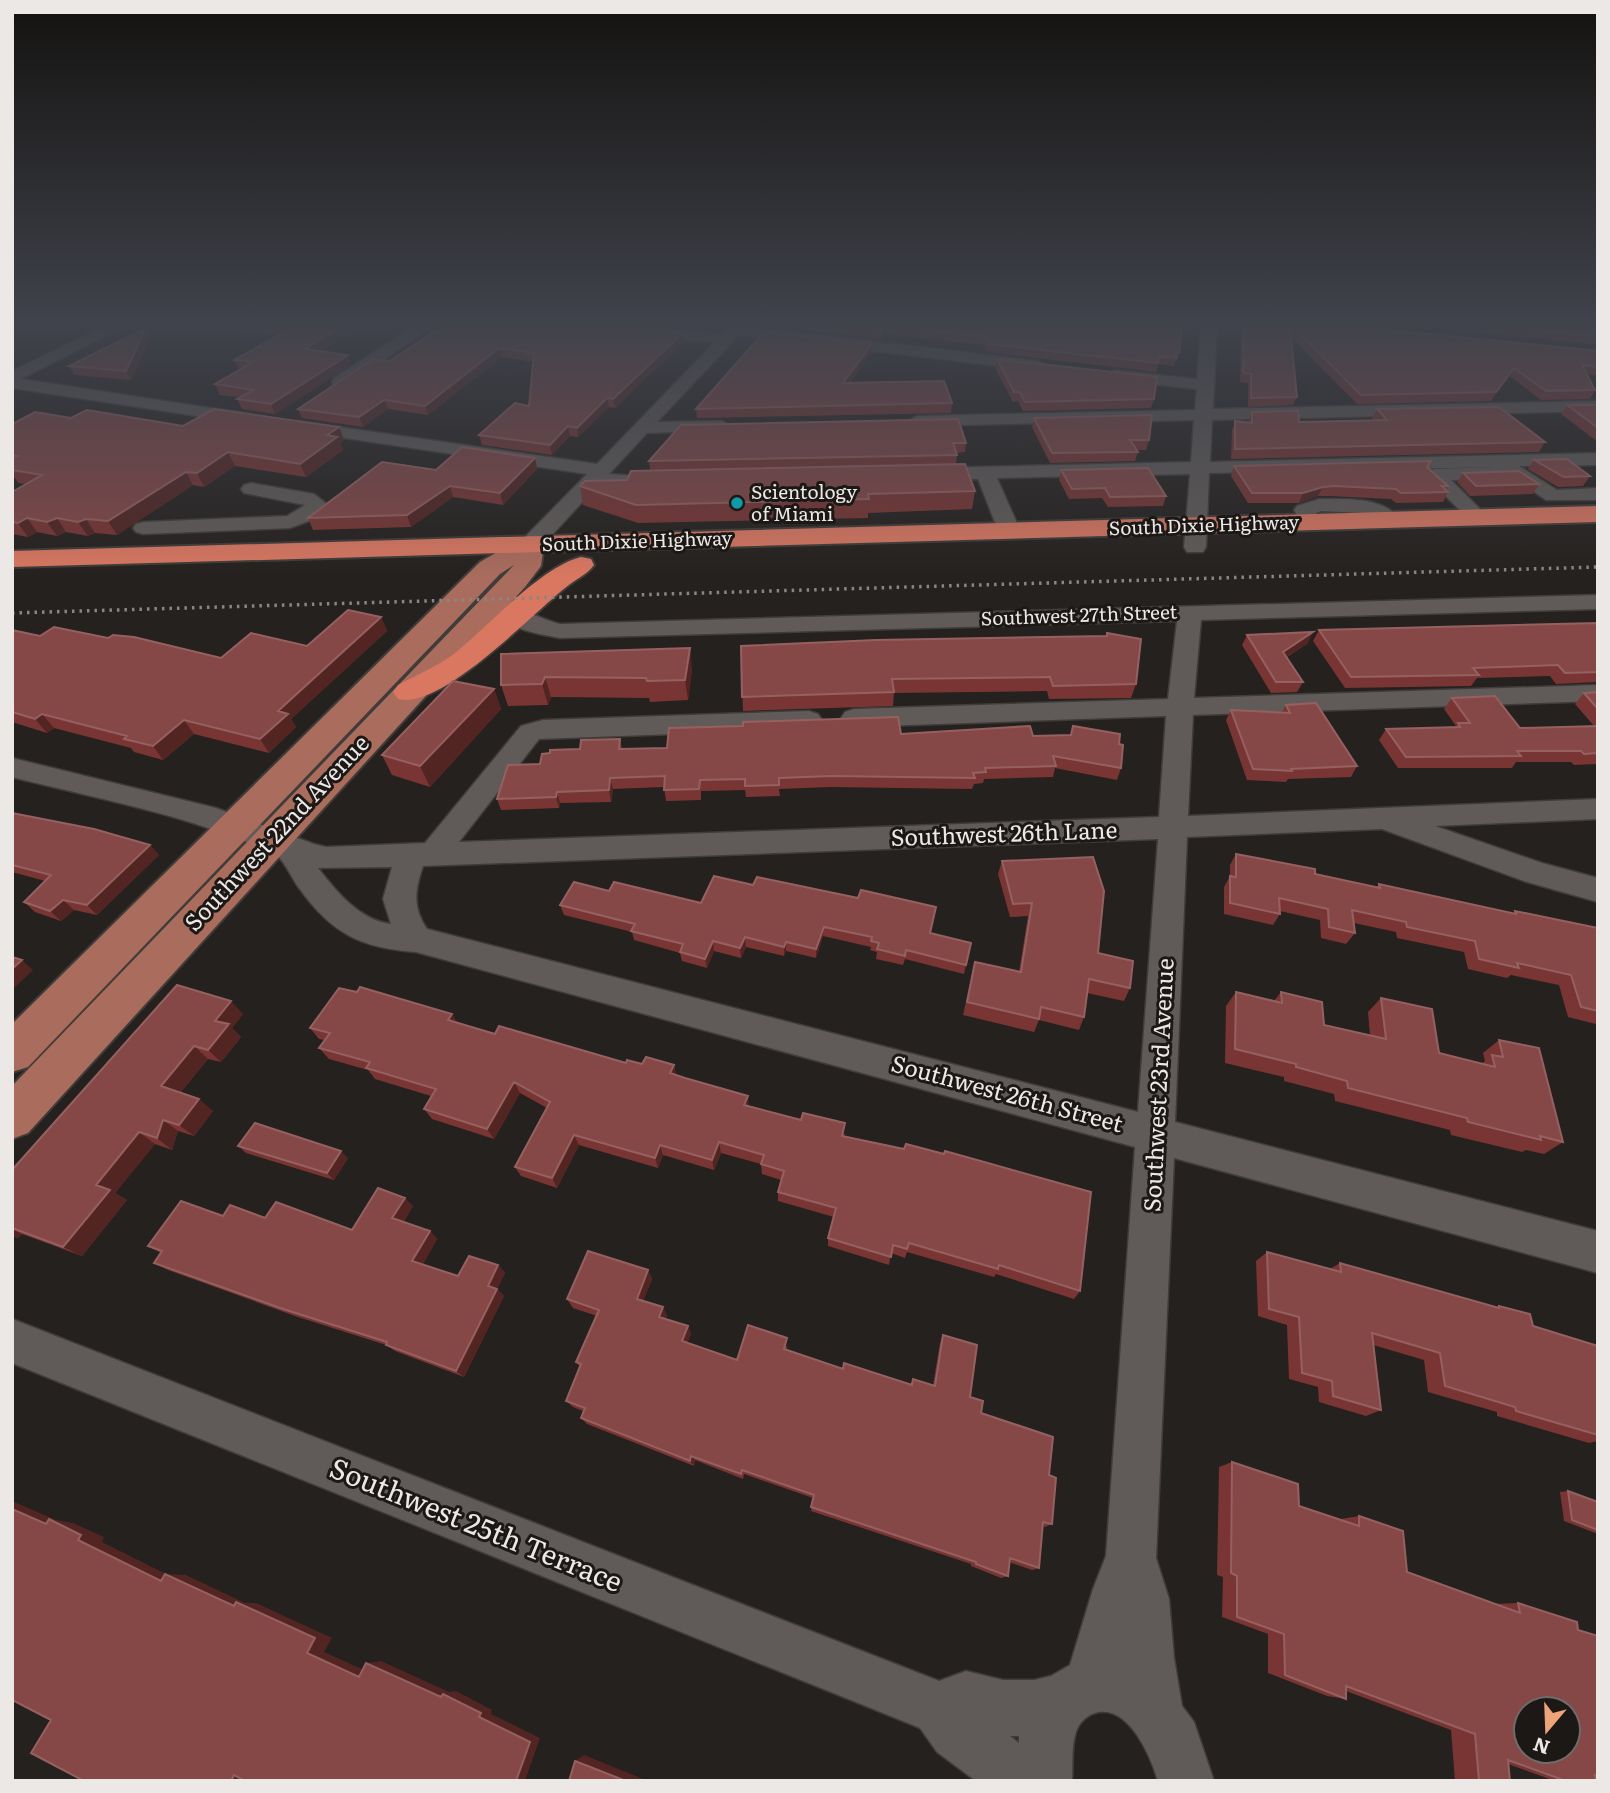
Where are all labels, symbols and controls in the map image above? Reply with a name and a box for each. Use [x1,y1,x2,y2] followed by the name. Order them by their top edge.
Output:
[751,477,857,527] place label: Scientology of Miami
[729,495,745,511] marker: Scientology of Miami
[1108,507,1300,541] street label: South Dixie Highway
[541,523,733,557] street label: South Dixie Highway
[980,597,1178,631] street label: Southwest 27th Street
[175,726,376,937] street label: Southwest 22nd Avenue
[890,811,1118,853] street label: Southwest 26th Lane
[1133,957,1181,1213] street label: Southwest 23rd Avenue
[888,1045,1128,1140] street label: Southwest 26th Street
[324,1445,629,1601] street label: Southwest 25th Terrace
[1512,1695,1582,1765] north arrow
[1529,1731,1553,1763] text: N

